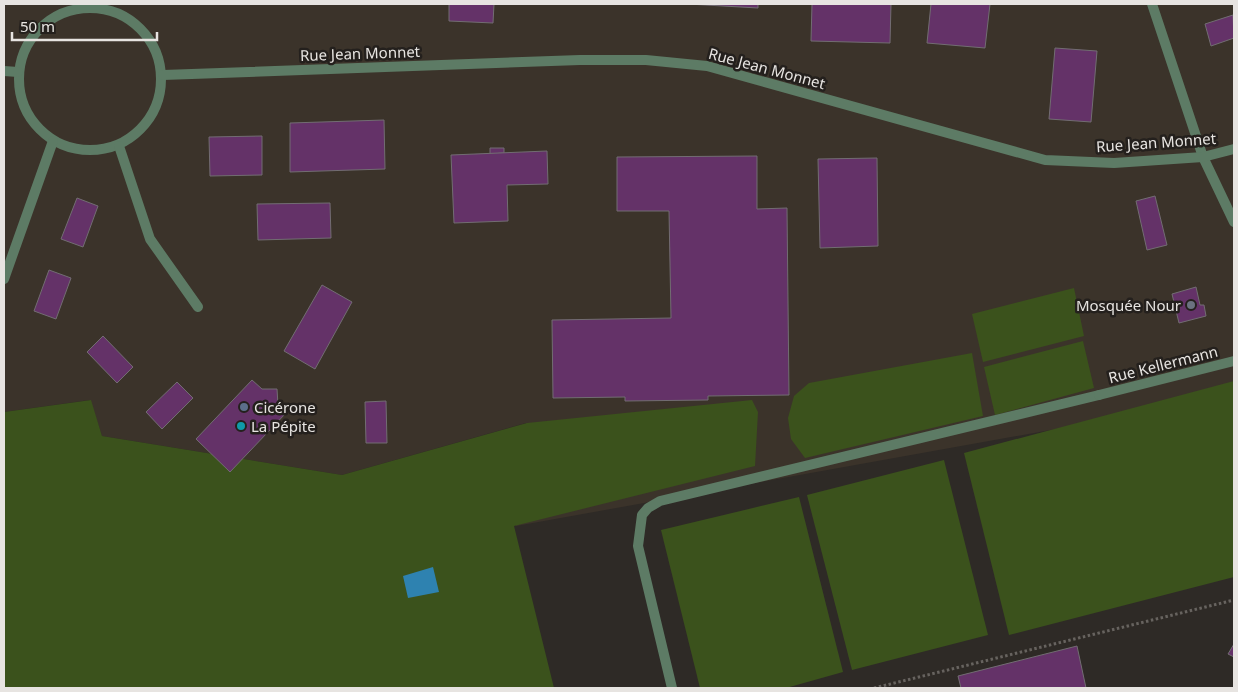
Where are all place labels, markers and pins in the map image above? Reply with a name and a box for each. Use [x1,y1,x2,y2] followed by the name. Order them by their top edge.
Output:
[1076,295,1181,315] place label: Mosquée Nour
[1185,299,1197,311] marker: Mosquée Nour
[254,397,316,417] place label: Cicérone
[238,401,250,413] marker: Cicérone
[251,416,316,436] place label: La Pépite
[235,420,247,432] marker: La Pépite

